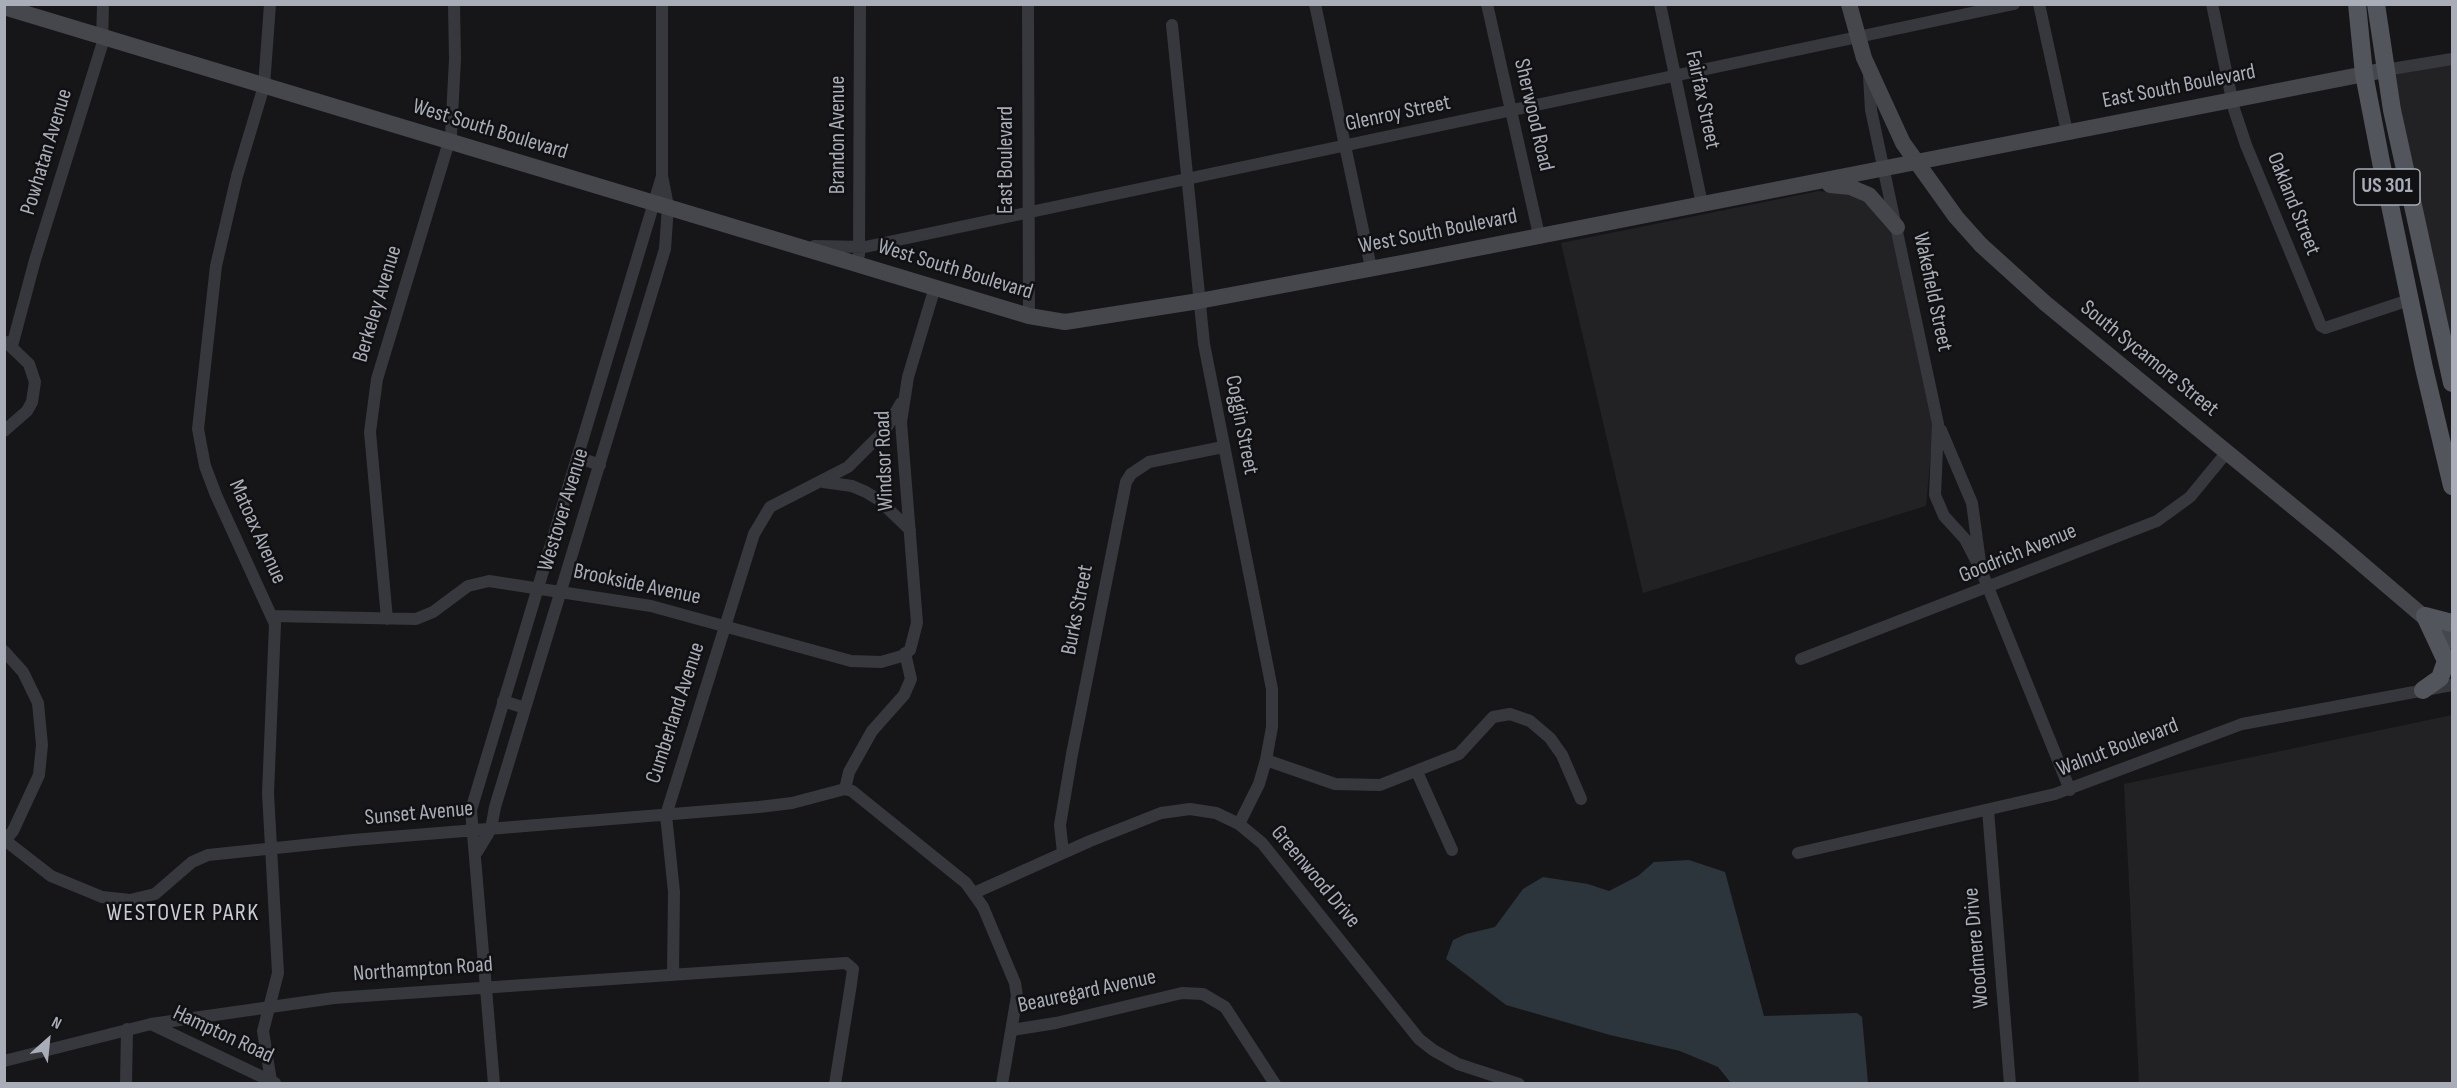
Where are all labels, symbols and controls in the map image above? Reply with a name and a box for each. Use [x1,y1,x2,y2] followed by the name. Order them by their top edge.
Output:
[1679,48,1725,152] street label: Fairfax Street
[1507,56,1559,174] street label: Sherwood Road
[2100,59,2258,115] street label: East South Boulevard
[825,76,851,194] street label: Brandon Avenue
[15,86,79,218] street label: Powhatan Avenue
[1343,90,1453,138] street label: Glenroy Street
[409,94,571,166] street label: West South Boulevard
[993,106,1019,214] street label: East Boulevard
[2260,149,2326,259] street label: Oakland Street
[2354,169,2420,205] road number: US 301
[1356,204,1520,260] street label: West South Boulevard
[1907,230,1957,354] street label: Wakefield Street
[874,234,1036,306] street label: West South Boulevard
[348,243,408,365] street label: Berkeley Avenue
[2075,295,2223,423] street label: South Sycamore Street
[1218,373,1264,477] street label: Coggin Street
[870,410,900,512] street label: Windsor Road
[533,445,595,575] street label: Westover Avenue
[222,476,292,588] street label: Matoax Avenue
[1955,518,2081,590] street label: Goodrich Avenue
[571,559,703,611] street label: Brookside Avenue
[1056,563,1100,657] street label: Burks Street
[641,639,711,787] street label: Cumberland Avenue
[2054,713,2182,783] street label: Walnut Boulevard
[364,796,474,832] street label: Sunset Avenue
[1264,820,1366,934] street label: Greenwood Drive
[1959,887,1995,1009] street label: Woodmere Drive
[106,900,260,928] district label: WESTOVER PARK
[352,952,494,988] street label: Northampton Road
[1016,964,1158,1020] street label: Beauregard Avenue
[168,1000,278,1070] street label: Hampton Road
[18,1010,78,1070] north arrow
[48,1013,65,1034] text: N

